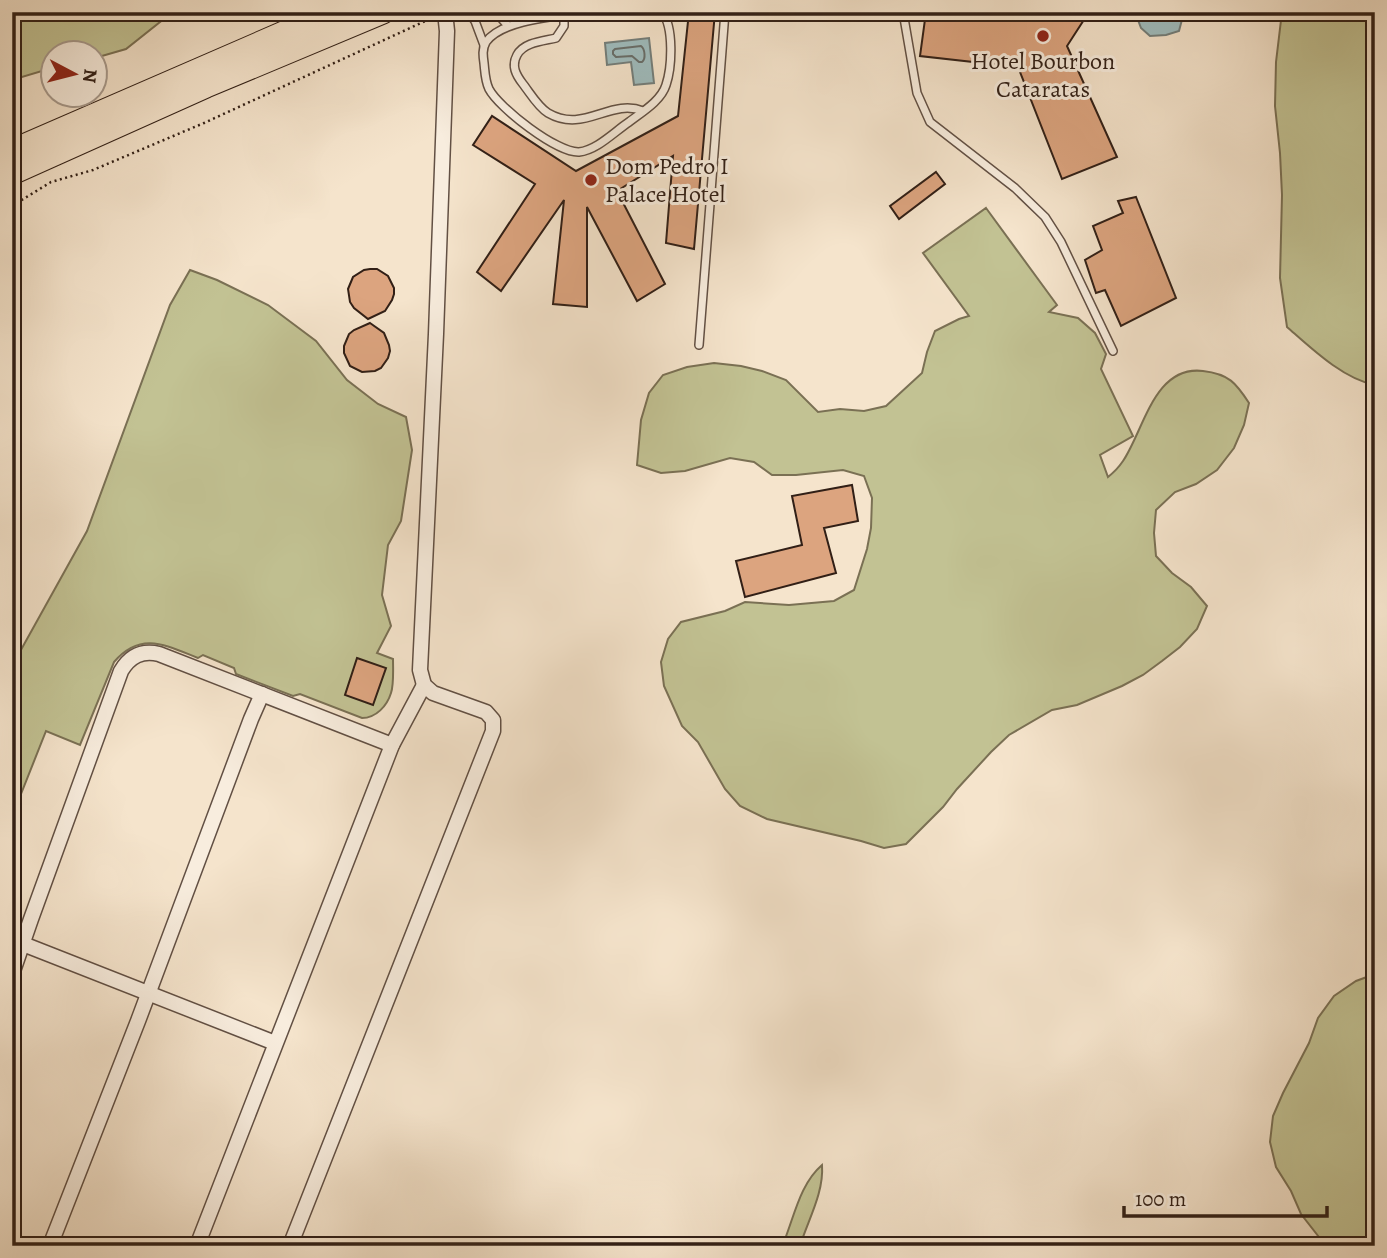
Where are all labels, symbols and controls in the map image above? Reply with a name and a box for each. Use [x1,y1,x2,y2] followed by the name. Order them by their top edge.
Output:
[1035,28,1051,44] marker: Hotel Bourbon Cataratas
[38,38,108,108] north arrow
[971,45,1115,105] place label: Hotel Bourbon Cataratas
[76,67,104,85] text: N
[605,150,729,210] place label: Dom Pedro I Palace Hotel
[583,172,599,188] marker: Dom Pedro I Palace Hotel
[1124,1174,1328,1218] scale bar
[1135,1185,1186,1213] text: 100 m

